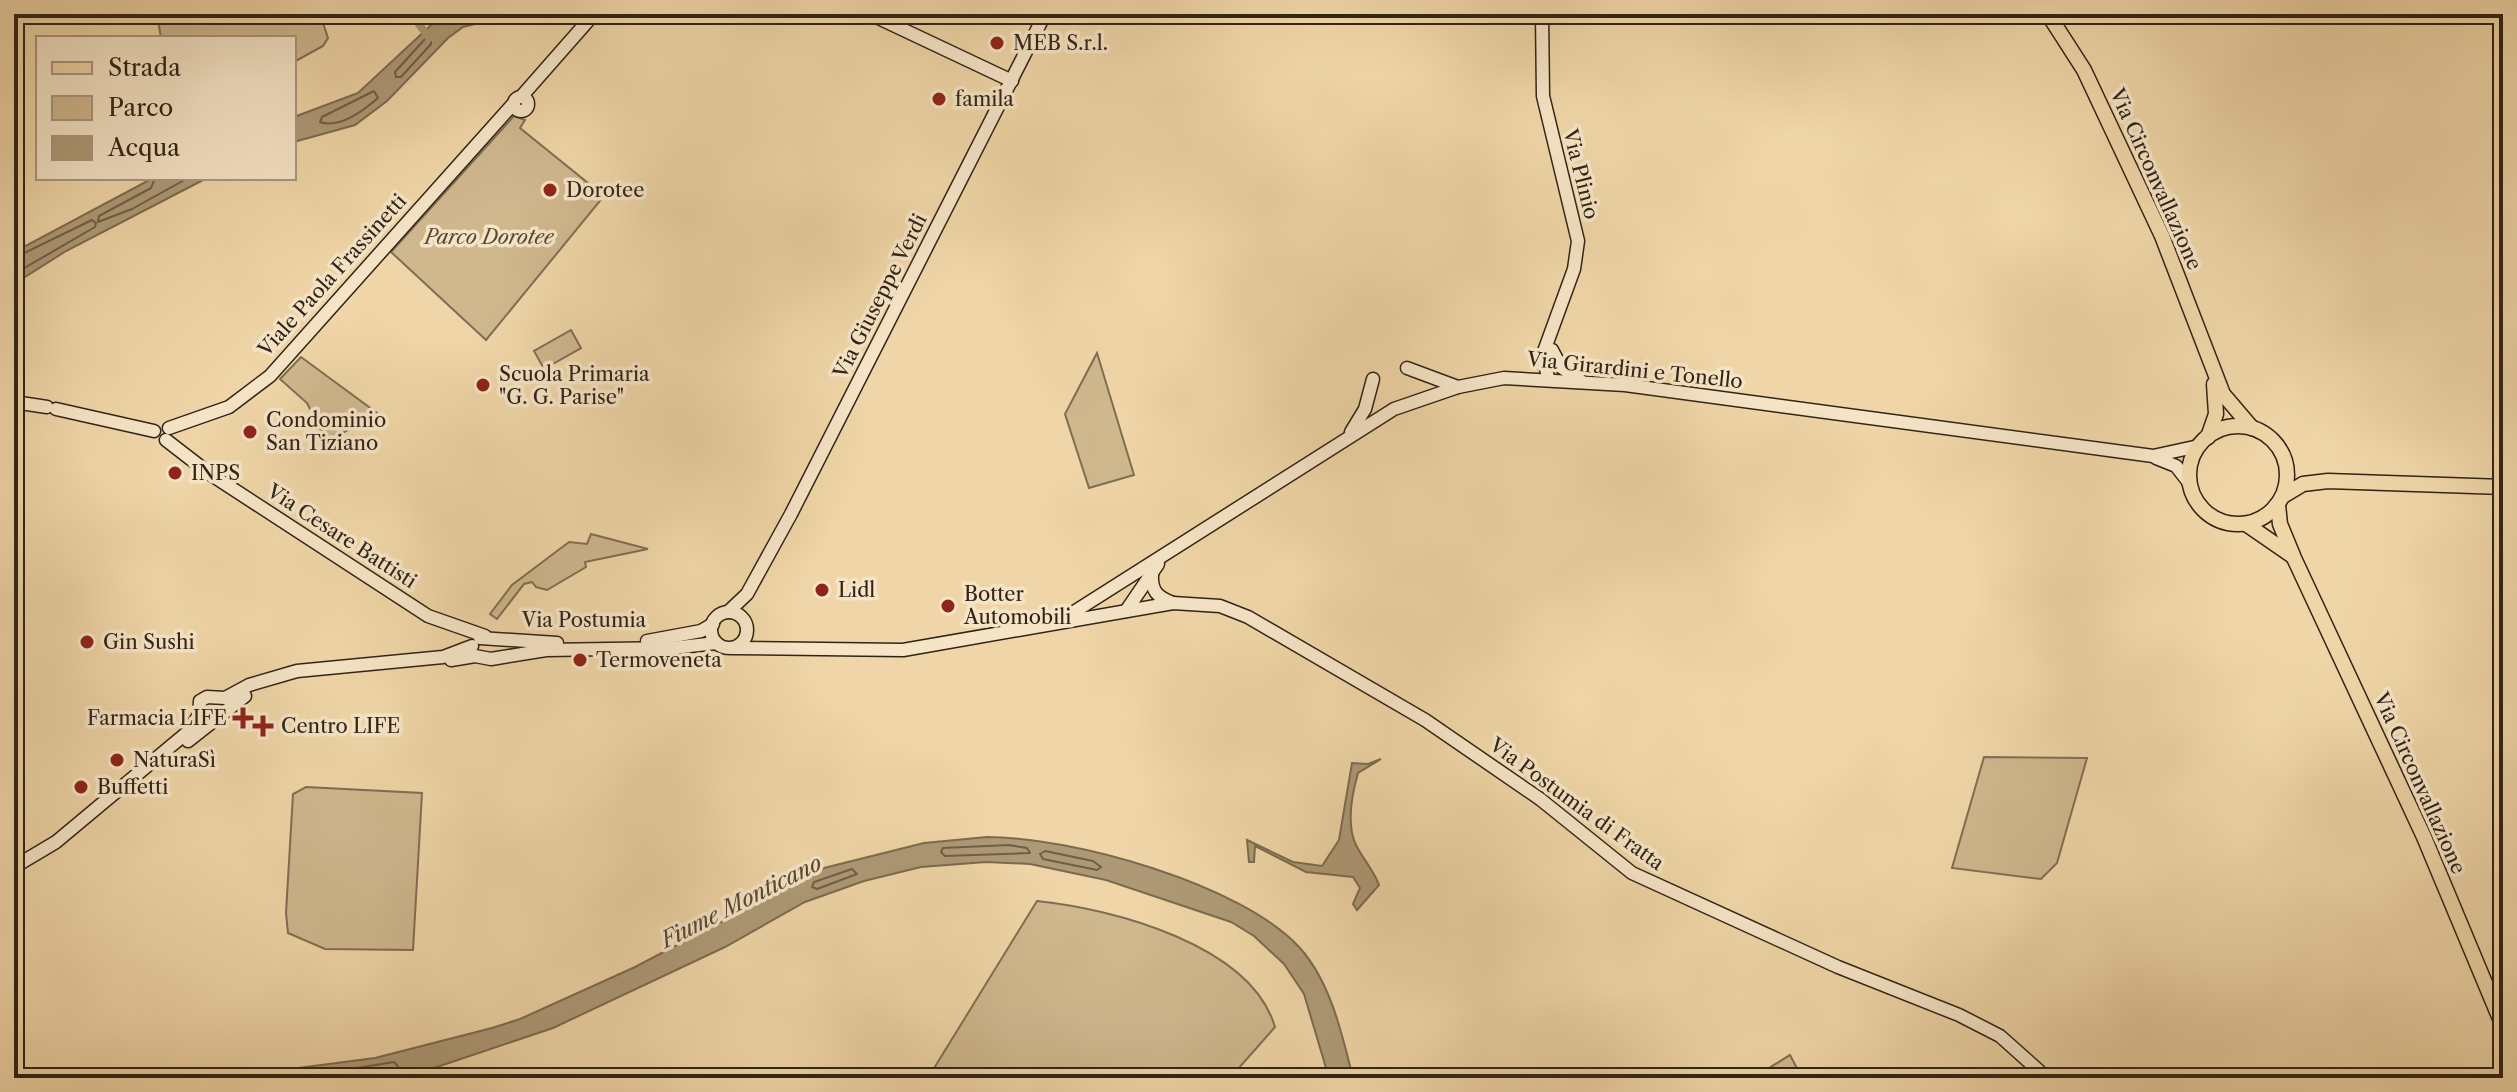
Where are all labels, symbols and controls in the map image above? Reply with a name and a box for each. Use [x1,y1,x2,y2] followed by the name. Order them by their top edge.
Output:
[1013,31,1108,55] place label: MEB S.r.l.
[988,34,1006,52] marker: MEB S.r.l.
[36,36,296,180] legend
[108,53,181,82] text: Strada
[2105,84,2207,274] street label: Via Circonvallazione
[955,87,1014,111] place label: famila
[930,90,948,108] marker: famila
[108,93,173,122] text: Parco
[1558,125,1604,222] street label: Via Plinio
[107,133,180,162] text: Acqua
[566,178,644,202] place label: Dorotee
[541,181,559,199] marker: Dorotee
[252,189,411,362] street label: Viale Paola Frassinetti
[828,210,932,383] street label: Via Giuseppe Verdi
[422,225,555,249] park label: Parco Dorotee
[1525,347,1744,393] street label: Via Girardini e Tonello
[499,362,650,409] place label: Scuola Primaria "G. G. Parise"
[474,376,492,394] marker: Scuola Primaria "G. G. Parise"
[266,408,386,455] place label: Condominio San Tiziano
[241,423,259,441] marker: Condominio San Tiziano
[191,461,240,485] place label: INPS
[166,464,184,482] marker: INPS
[262,478,421,593] street label: Via Cesare Battisti
[838,578,875,602] place label: Lidl
[813,581,831,599] marker: Lidl
[963,582,1071,629] place label: Botter Automobili
[939,597,957,615] marker: Botter Automobili
[521,608,647,632] street label: Via Postumia
[103,630,195,654] place label: Gin Sushi
[78,633,96,651] marker: Gin Sushi
[596,648,722,672] place label: Termoveneta
[571,651,589,669] marker: Termoveneta
[2369,688,2471,878] street label: Via Circonvallazione
[87,706,227,730] place label: Farmacia LIFE
[234,709,252,727] marker: Farmacia LIFE
[281,714,400,738] place label: Centro LIFE
[252,715,274,737] marker: Centro LIFE
[1484,732,1669,876] street label: Via Postumia di Fratta
[133,748,216,772] place label: NaturaSì
[108,751,126,769] marker: NaturaSì
[97,775,168,799] place label: Buffetti
[72,778,90,796] marker: Buffetti
[654,849,826,955] water label: Fiume Monticano

